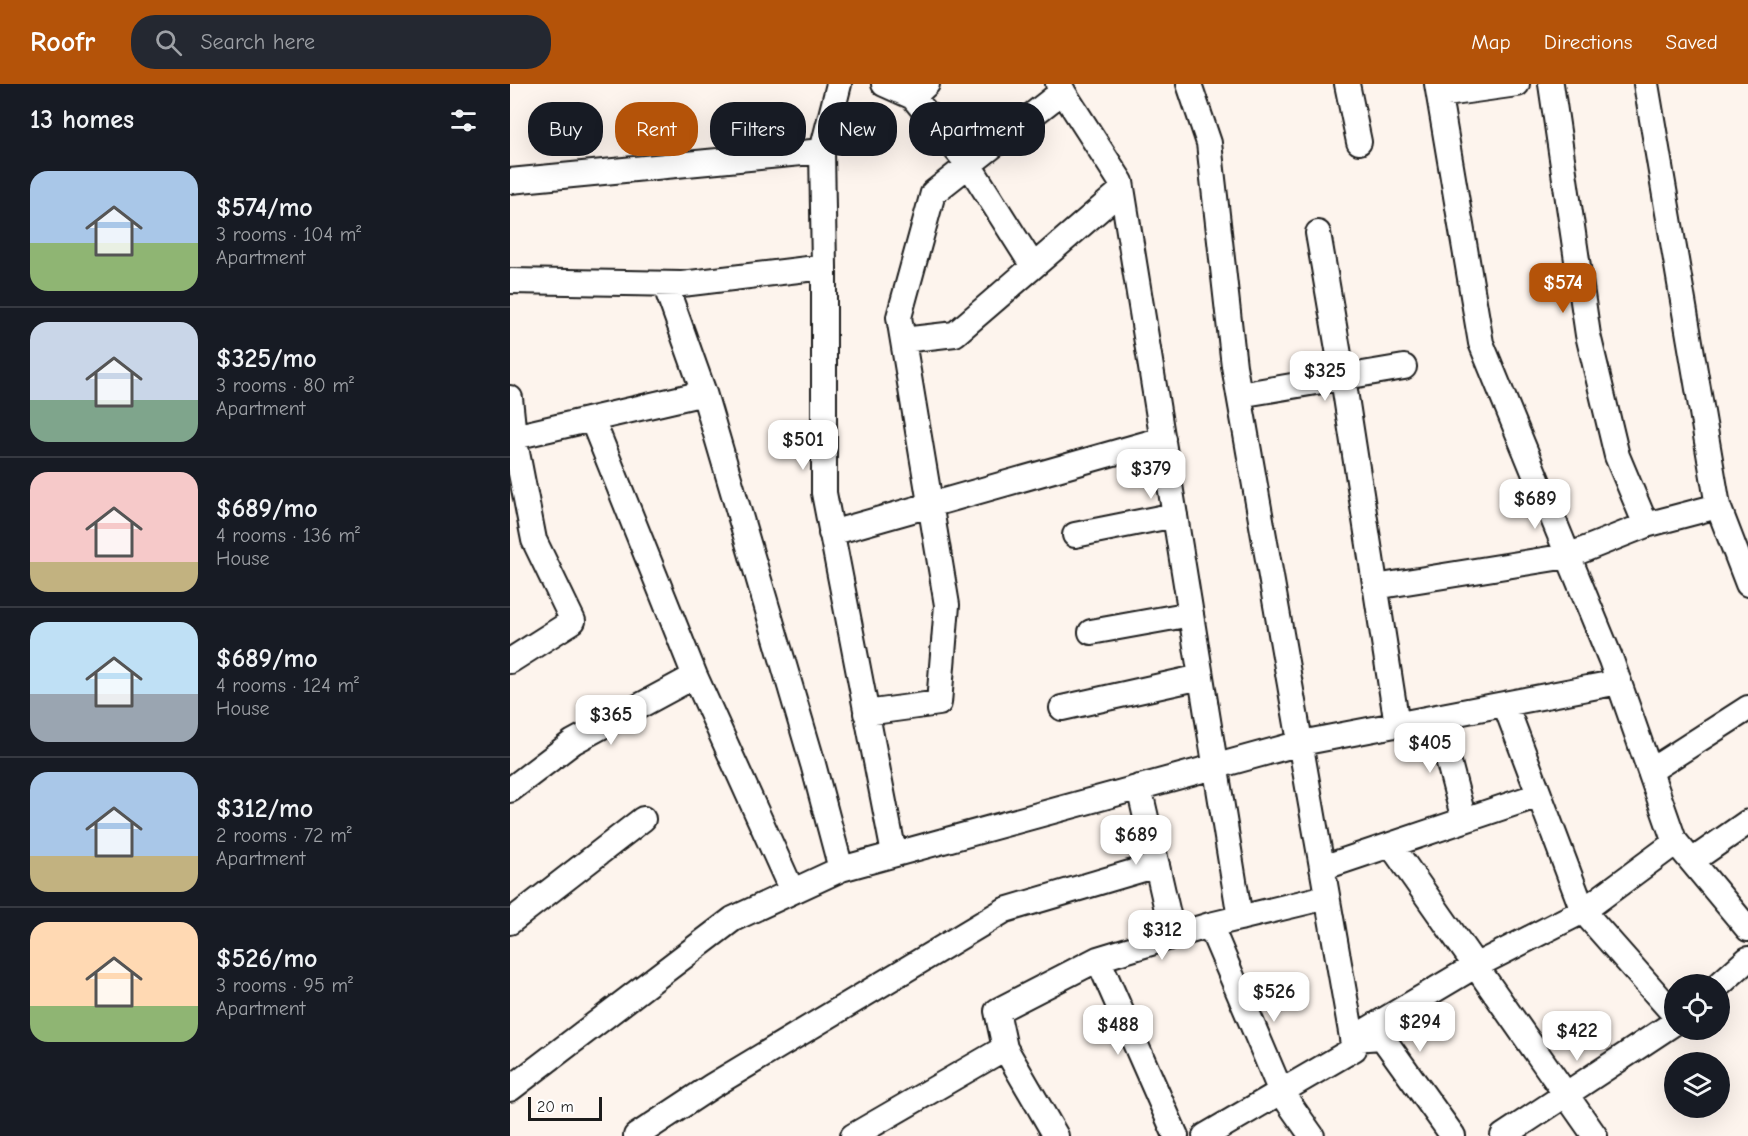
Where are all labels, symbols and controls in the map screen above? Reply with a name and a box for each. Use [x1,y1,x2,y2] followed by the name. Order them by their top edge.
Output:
[131,15,551,69] search box
[30,26,95,58] text: Roofr
[152,26,185,59] icon: search
[200,29,315,55] text: Search here
[1471,30,1511,54] text: Map
[1544,30,1633,54] text: Directions
[1666,30,1718,54] text: Saved
[528,102,603,156] chip: Buy
[615,102,698,156] chip: Rent
[710,102,806,156] chip: Filters
[818,102,897,156] chip: New
[909,102,1045,156] chip: Apartment
[447,104,480,137] icon: filters
[30,105,134,135] text: 13 homes
[216,193,313,223] text: $574/mo
[78,195,150,267] icon: home
[216,223,361,246] text: 3 rooms · 104 m²
[216,246,306,269] text: Apartment
[1527,263,1599,314] pin: $574
[1543,271,1583,294] text: $574
[216,344,317,374] text: $325/mo
[78,346,150,418] icon: home
[1289,351,1361,402] pin: $325
[1304,359,1346,382] text: $325
[216,374,354,397] text: 3 rooms · 80 m²
[216,397,306,420] text: Apartment
[767,420,839,471] pin: $501
[782,428,824,451] text: $501
[1115,449,1187,500] pin: $379
[1131,457,1171,480] text: $379
[1499,479,1571,530] pin: $689
[1513,487,1557,510] text: $689
[216,494,318,524] text: $689/mo
[78,496,150,568] icon: home
[216,524,360,547] text: 4 rooms · 136 m²
[216,547,270,570] text: House
[216,644,318,674] text: $689/mo
[78,646,150,718] icon: home
[216,674,359,697] text: 4 rooms · 124 m²
[575,695,647,746] pin: $365
[216,697,270,720] text: House
[590,703,632,726] text: $365
[1394,723,1466,774] pin: $405
[1408,731,1452,754] text: $405
[216,794,313,824] text: $312/mo
[78,796,150,868] icon: home
[1100,815,1172,866] pin: $689
[1114,823,1158,846] text: $689
[216,824,352,847] text: 2 rooms · 72 m²
[216,847,306,870] text: Apartment
[1126,910,1198,961] pin: $312
[1142,918,1182,941] text: $312
[216,944,318,974] text: $526/mo
[78,946,150,1018] icon: home
[1238,972,1310,1023] pin: $526
[216,974,353,997] text: 3 rooms · 95 m²
[1664,974,1730,1118] map controls
[1664,974,1730,1040] button: locate
[1252,980,1296,1003] text: $526
[216,997,306,1020] text: Apartment
[1384,1002,1456,1053] pin: $294
[1082,1005,1154,1056] pin: $488
[1399,1010,1441,1033] text: $294
[1541,1011,1613,1062] pin: $422
[1097,1013,1139,1036] text: $488
[1556,1019,1598,1042] text: $422
[1664,1052,1730,1118] button: layers
[528,1094,602,1122] scale bar
[537,1098,574,1116] text: 20 m

